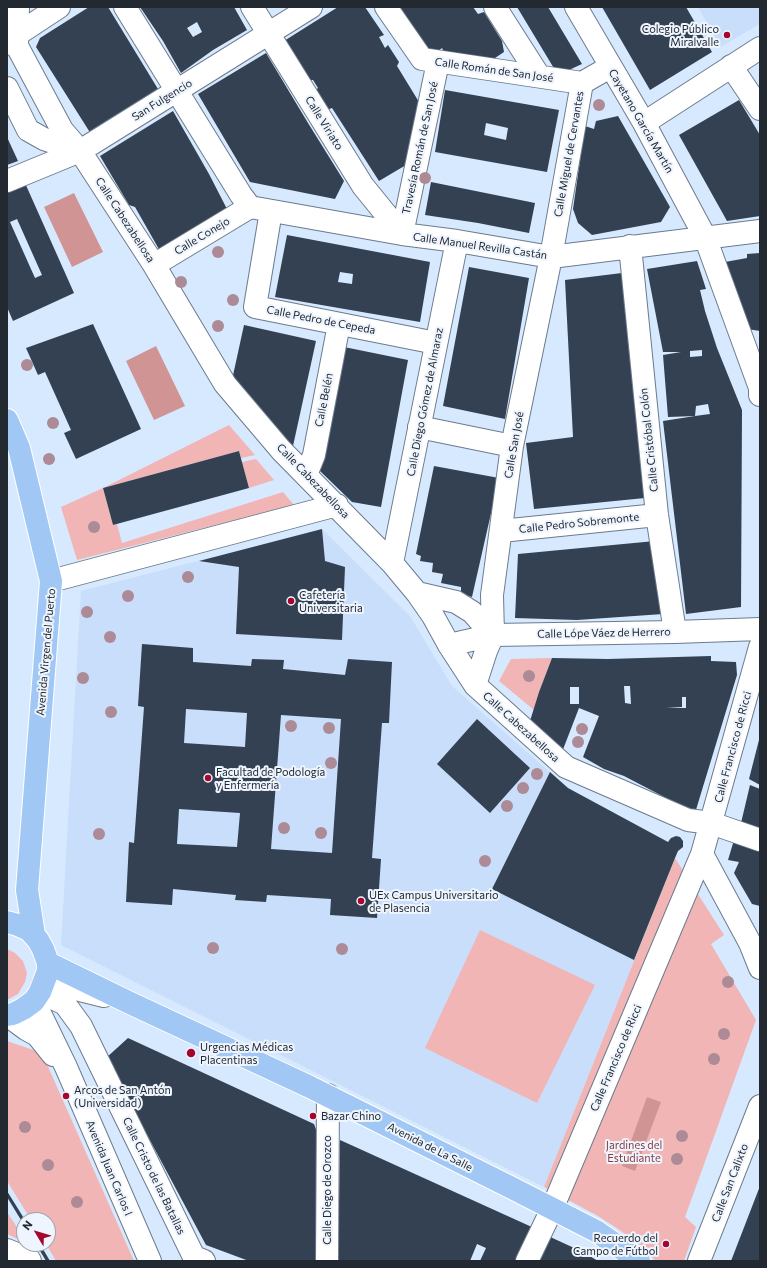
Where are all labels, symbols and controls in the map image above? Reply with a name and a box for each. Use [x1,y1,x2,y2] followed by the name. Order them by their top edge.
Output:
[642,22,719,48] place label: Colegio Público Miralvalle
[722,30,732,40] marker: Colegio Público Miralvalle
[434,55,554,85] street label: Calle Román de San José
[606,67,676,175] street label: Cayetano García Martín
[129,76,195,124] street label: San Fulgencio
[399,80,441,216] street label: Travesía Román de San José
[551,90,587,218] street label: Calle Miguel de Cervantes
[302,94,346,152] street label: Calle Viriato
[93,175,157,265] street label: Calle Cabezabellosa
[172,214,232,258] street label: Calle Conejo
[412,230,548,262] street label: Calle Manuel Revilla Castán
[265,303,377,337] street label: Calle Pedro de Cepeda
[404,327,446,477] street label: Calle Diego Gómez de Almaraz
[312,372,336,428] street label: Calle Belén
[637,387,661,493] street label: Calle Cristóbal Colón
[502,410,526,480] street label: Calle San José
[274,441,352,521] street label: Calle Cabezabellosa
[518,510,640,536] street label: Calle Pedro Sobremonte
[34,588,58,716] street label: Avenida Virgen del Puerto
[299,588,363,614] place label: Cafetería Universitaria
[286,596,296,606] marker: Cafetería Universitaria
[537,625,671,641] street label: Calle Lópe Váez de Herrero
[480,689,562,765] street label: Calle Cabezabellosa
[712,690,754,804] street label: Calle Francisco de Ricci
[216,765,325,791] place label: Facultad de Podología y Enfermería
[203,773,213,783] marker: Facultad de Podología y Enfermería
[369,888,499,914] place label: UEx Campus Universitario de Plasencia
[356,896,366,906] marker: UEx Campus Universitario de Plasencia
[587,1003,645,1113] street label: Calle Francisco de Ricci
[200,1040,293,1066] place label: Urgencias Médicas Placentinas
[185,1047,197,1059] marker: Urgencias Médicas Placentinas
[74,1083,171,1109] place label: Arcos de San Antón (Universidad)
[61,1091,71,1101] marker: Arcos de San Antón (Universidad)
[321,1109,381,1123] place label: Bazar Chino
[308,1111,318,1121] marker: Bazar Chino
[120,1115,188,1237] street label: Calle Cristo de las Batallas
[83,1118,135,1218] street label: Avenida Juan Carlos I
[385,1120,475,1174] street label: Avenida de La Salle
[320,1135,334,1245] street label: Calle Diego de Orozco
[606,1138,662,1164] park label: Jardines del Estudiante
[709,1142,751,1224] street label: Calle San Calixto
[16,1212,56,1252] north arrow
[19,1218,35,1232] text: N
[573,1231,658,1257] place label: Recuerdo del Campo de Fútbol
[661,1239,671,1249] marker: Recuerdo del Campo de Fútbol

